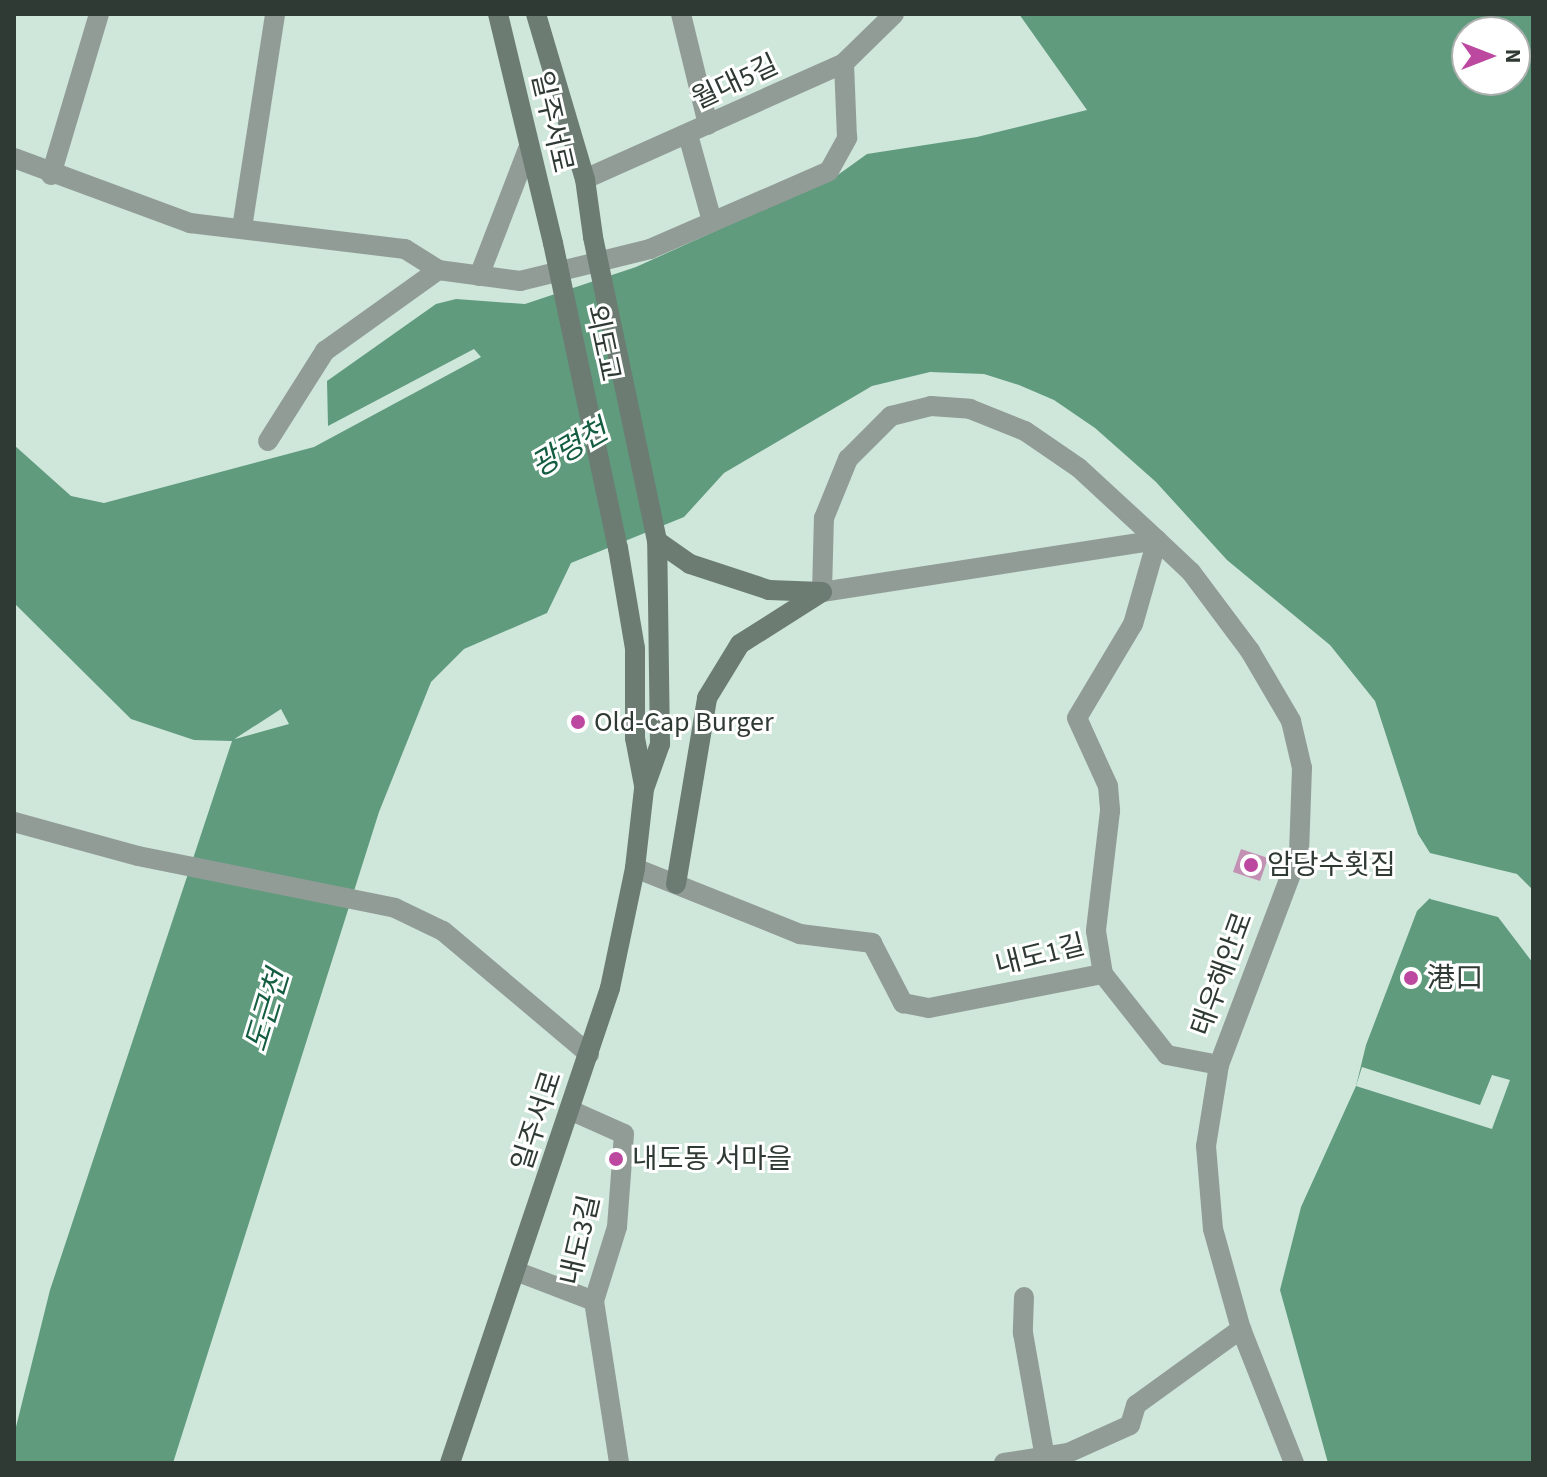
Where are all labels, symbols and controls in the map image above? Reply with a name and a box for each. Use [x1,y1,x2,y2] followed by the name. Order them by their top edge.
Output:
[1451,16,1531,96] north arrow
[687,48,783,116] street label: 월대5길
[1497,49,1529,63] text: N
[524,68,580,176] street label: 일주서로
[579,302,627,384] street label: 외도교
[525,413,615,485] water label: 광령천
[594,705,774,739] place label: Old-Cap Burger
[569,713,587,731] marker: Old-Cap Burger
[1267,848,1396,882] place label: 암당수횟집
[1242,856,1260,874] marker: 암당수횟집
[1184,908,1260,1040] street label: 태우해안로
[992,928,1088,982] street label: 내도1길
[1427,961,1483,995] place label: 港口
[239,966,297,1056] water label: 도근천
[1402,969,1420,987] marker: 港口
[505,1067,569,1175] street label: 일주서로
[632,1142,792,1176] place label: 내도동 서마을
[607,1150,625,1168] marker: 내도동 서마을
[553,1192,607,1288] street label: 내도3길

